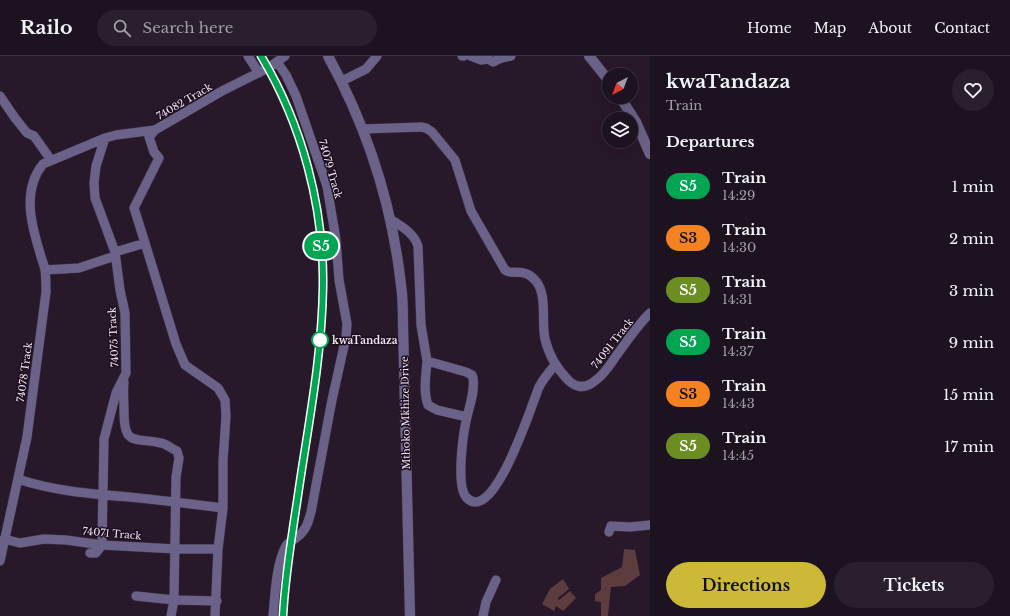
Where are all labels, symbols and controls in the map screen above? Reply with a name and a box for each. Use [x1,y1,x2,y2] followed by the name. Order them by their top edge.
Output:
[97,10,377,46] search box
[20,16,73,39] text: Railo
[111,17,133,39] icon: search
[143,18,233,37] text: Search here
[747,19,792,37] text: Home
[814,19,846,37] text: Map
[868,19,912,37] text: About
[934,19,990,37] text: Contact
[602,68,638,104] north arrow
[602,68,638,148] map controls
[952,69,994,111] button: heart
[666,70,790,93] text: kwaTandaza
[154,80,215,122] street label: 74082 Track
[666,97,702,114] text: Train
[602,112,638,148] button: layers
[666,132,755,151] text: Departures
[316,138,345,201] street label: 74079 Track
[722,168,766,187] text: Train
[679,177,697,195] text: S5
[951,177,994,196] text: 1 min
[722,187,755,204] text: 14:29
[722,220,766,239] text: Train
[679,229,697,247] text: S3
[949,229,994,248] text: 2 min
[303,233,339,259] line badge: S5
[312,237,330,255] text: S5
[722,239,756,256] text: 14:30
[722,272,766,291] text: Train
[679,281,697,299] text: S5
[949,281,994,300] text: 3 min
[722,291,753,308] text: 14:31
[105,306,122,367] street label: 74075 Track
[589,315,637,371] street label: 74091 Track
[722,324,766,343] text: Train
[311,331,329,349] marker: kwaTandaza
[679,333,697,351] text: S5
[949,333,994,352] text: 9 min
[332,334,398,347] place label: kwaTandaza
[14,340,35,403] street label: 74078 Track
[722,343,754,360] text: 14:37
[398,356,413,470] street label: Mthoko Mkhize Drive
[722,376,766,395] text: Train
[679,385,697,403] text: S3
[943,385,994,404] text: 15 min
[722,395,755,412] text: 14:43
[722,428,766,447] text: Train
[679,437,697,455] text: S5
[944,437,994,456] text: 17 min
[722,447,754,464] text: 14:45
[82,524,143,543] street label: 74071 Track
[666,562,826,608] button: Directions
[834,562,994,608] button: Tickets

